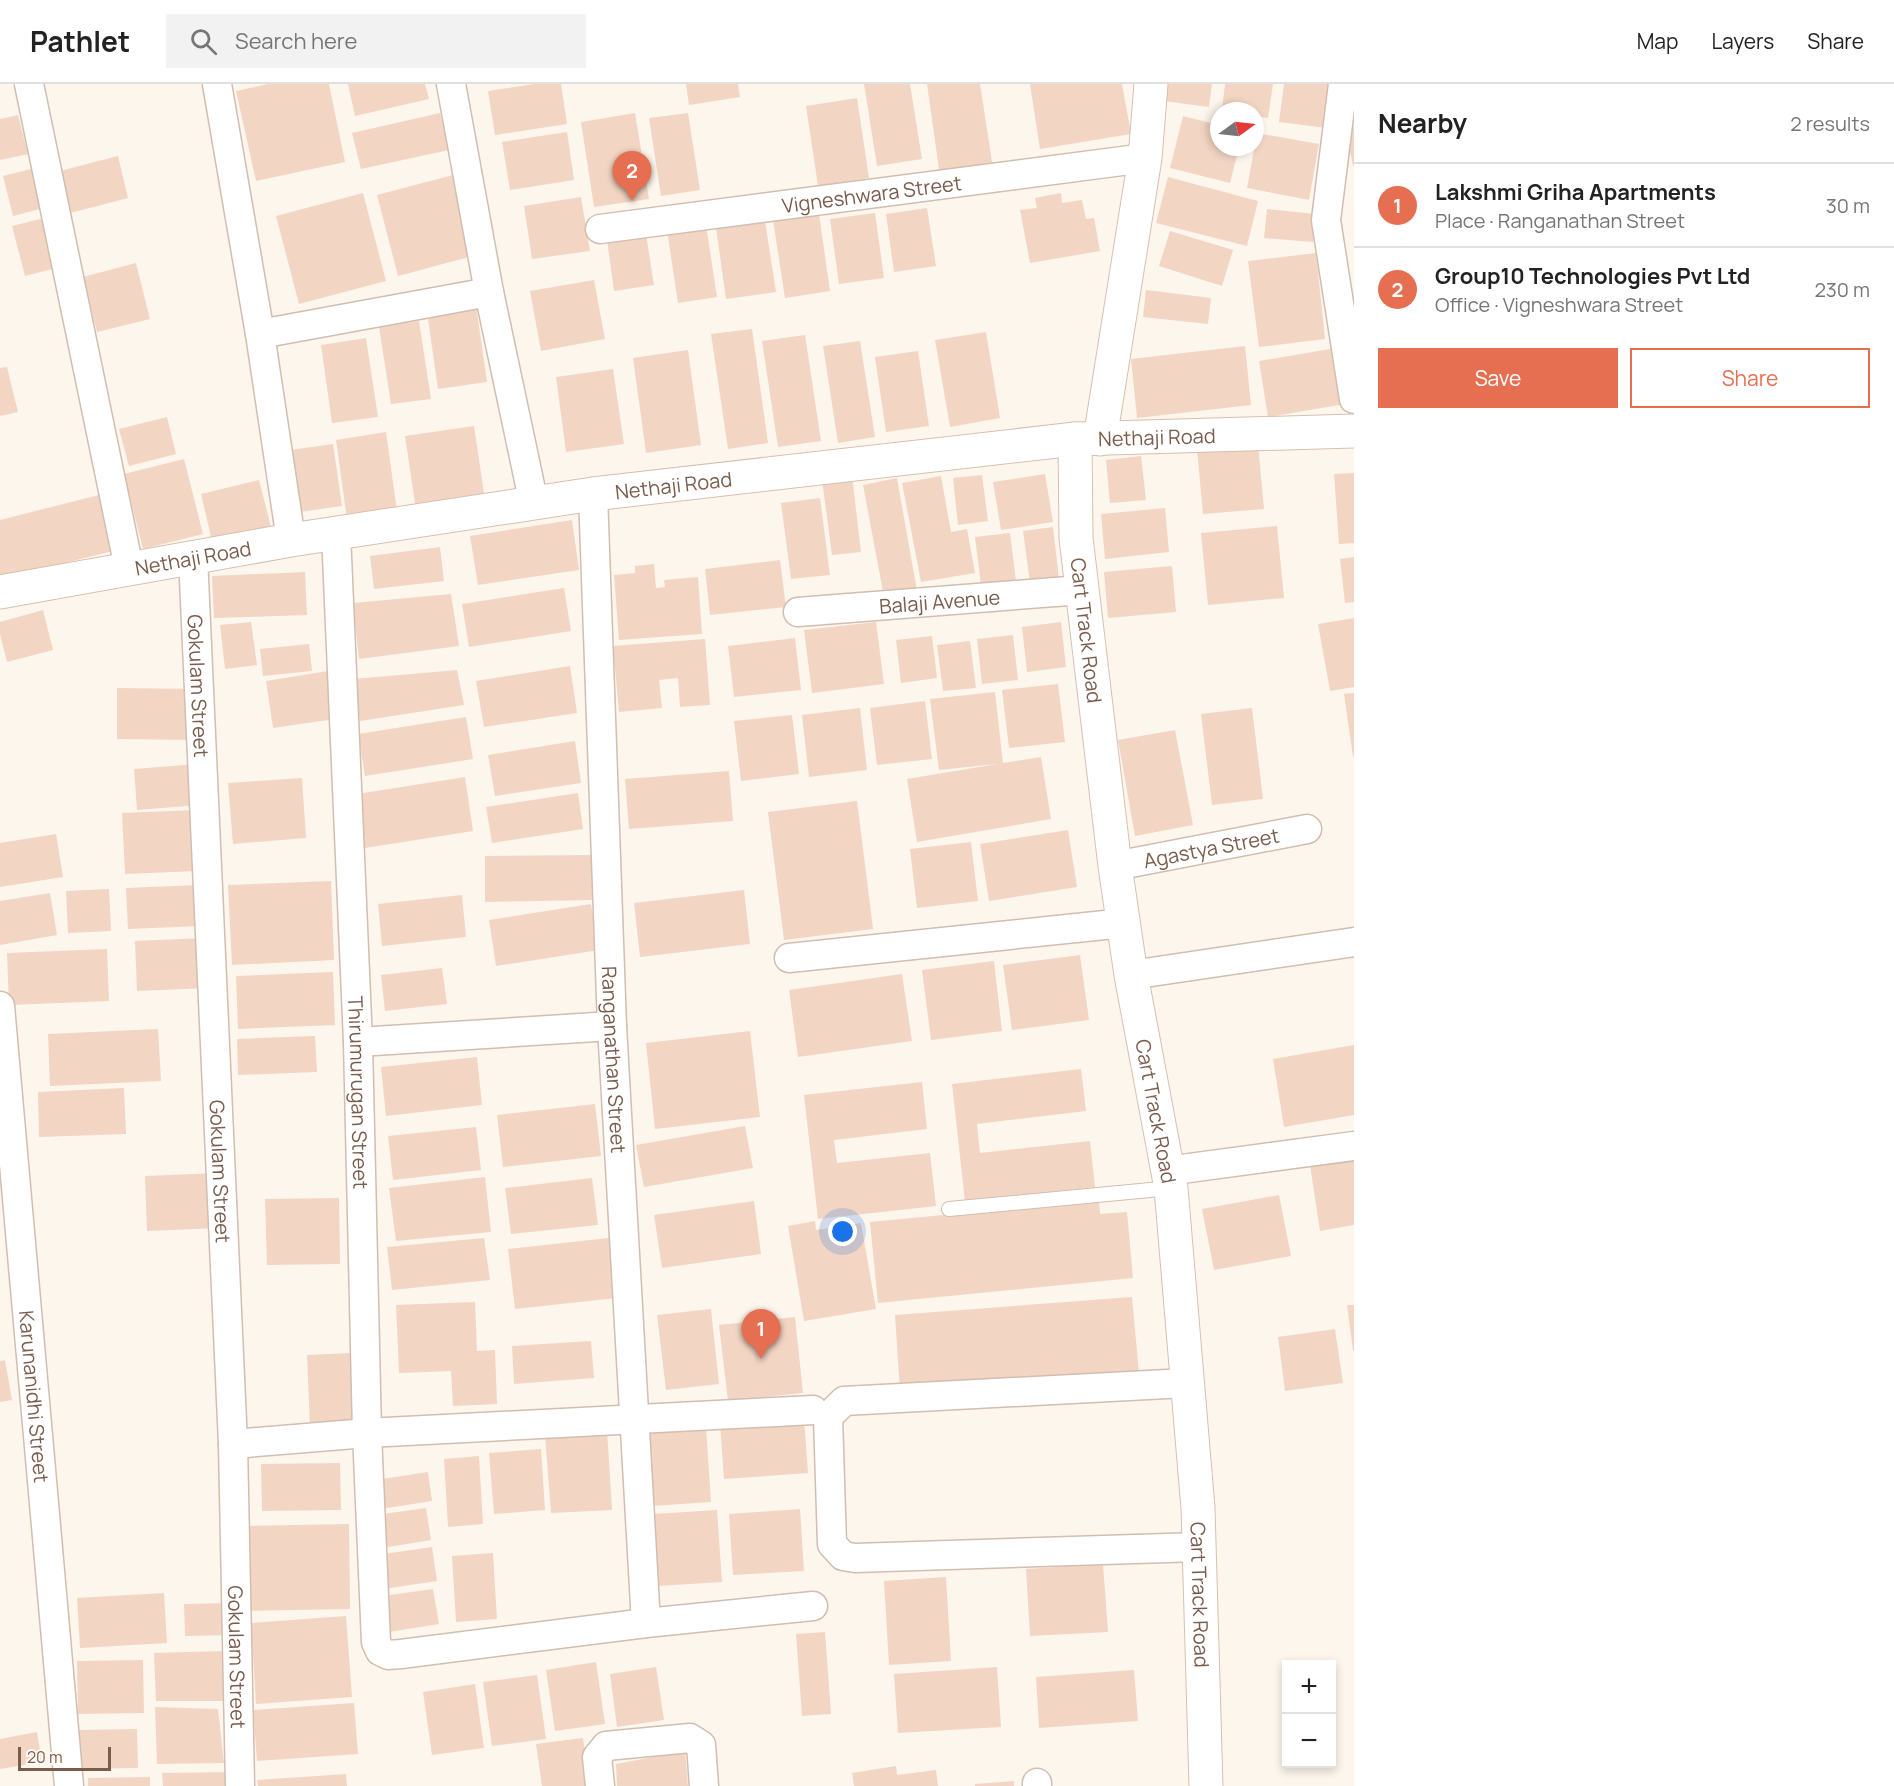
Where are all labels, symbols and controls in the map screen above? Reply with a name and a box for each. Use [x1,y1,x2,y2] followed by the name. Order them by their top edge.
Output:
[166,14,586,68] search box
[30,22,130,60] text: Pathlet
[187,25,220,58] icon: search
[235,26,357,56] text: Search here
[1637,27,1678,55] text: Map
[1711,27,1774,55] text: Layers
[1807,27,1864,55] text: Share
[1210,102,1264,156] north arrow
[1378,105,1467,141] text: Nearby
[1790,110,1870,137] text: 2 results
[612,152,652,201] pin: 2
[780,169,963,219] street label: Vigneshwara Street
[1435,177,1716,207] text: Lakshmi Griha Apartments
[1393,192,1402,219] text: 1
[1826,192,1870,219] text: 30 m
[1435,207,1685,234] text: Place · Ranganathan Street
[1435,261,1750,291] text: Group10 Technologies Pvt Ltd
[1392,276,1403,303] text: 2
[1814,276,1870,303] text: 230 m
[1435,291,1683,318] text: Office · Vigneshwara Street
[1378,348,1618,408] button: Save
[1630,348,1870,408] button: Share
[1098,421,1216,452] street label: Nethaji Road
[613,465,733,505] street label: Nethaji Road
[133,534,253,581] street label: Nethaji Road
[1065,556,1109,704] street label: Cart Track Road
[878,583,1001,619] street label: Balaji Avenue
[182,614,216,758] street label: Gokulam Street
[1141,821,1282,874] street label: Agastya Street
[596,966,633,1154] street label: Ranganathan Street
[343,995,375,1189] street label: Thirumurugan Street
[1130,1037,1183,1185] street label: Cart Track Road
[204,1099,237,1244] street label: Gokulam Street
[828,1217,857,1246] your location
[13,1309,56,1484] street label: Karunanidhi Street
[742,1310,780,1359] pin: 1
[1185,1521,1216,1668] street label: Cart Track Road
[222,1585,252,1729] street label: Gokulam Street
[1282,1660,1336,1768] map controls
[1282,1660,1336,1714] button: +
[1282,1714,1336,1768] button: −
[18,1744,111,1772] scale bar
[27,1746,63,1768] text: 20 m

